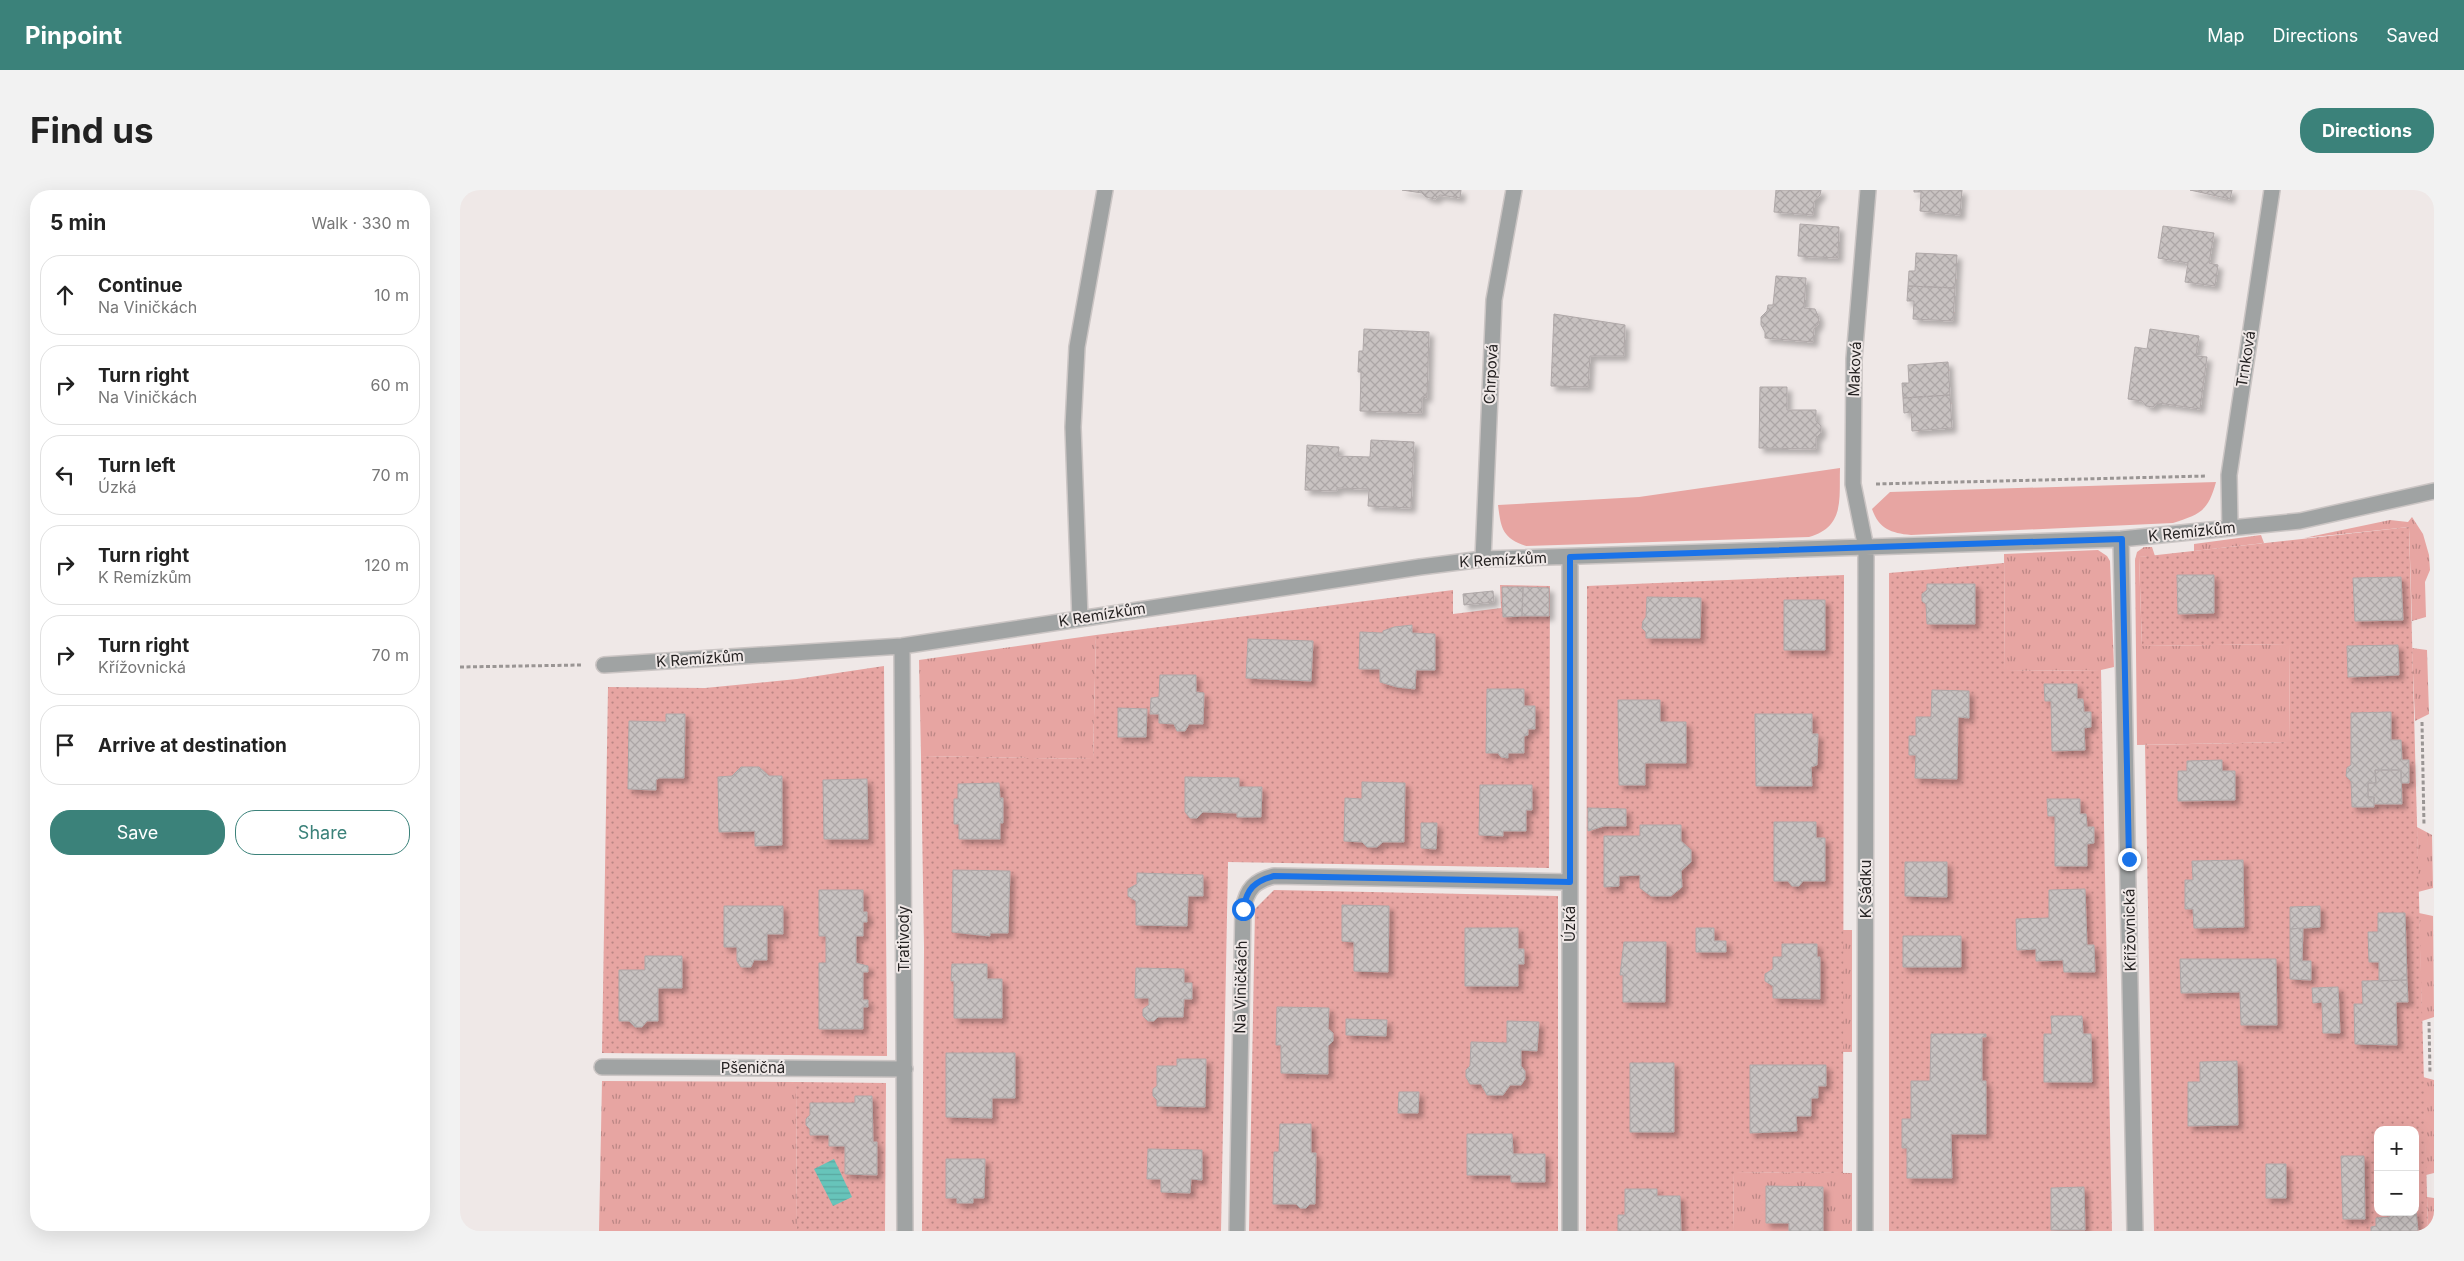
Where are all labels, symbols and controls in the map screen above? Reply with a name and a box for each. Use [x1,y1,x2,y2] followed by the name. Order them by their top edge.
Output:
[25,21,122,50] text: Pinpoint
[2207,25,2245,46] text: Map
[2273,25,2358,46] text: Directions
[2386,25,2439,46] text: Saved
[2300,108,2434,153] button: Directions
[30,109,154,151] text: Find us
[50,210,106,235] text: 5 min
[311,213,410,233] text: Walk · 330 m
[98,274,183,297] text: Continue
[51,281,79,309] icon: ahead
[374,285,409,305] text: 10 m
[98,297,197,317] text: Na Viničkách
[2232,329,2259,389] street label: Trnková
[1844,341,1865,397] street label: Maková
[1479,343,1502,405] street label: Chrpová
[98,364,189,387] text: Turn right
[51,371,79,399] icon: right
[370,375,409,395] text: 60 m
[98,387,197,407] text: Na Viničkách
[98,454,176,477] text: Turn left
[51,461,79,489] icon: left
[372,465,409,485] text: 70 m
[98,477,137,497] text: Úzká
[2147,517,2237,546] street label: K Remízkům
[98,544,189,567] text: Turn right
[1459,548,1547,571] street label: K Remízkům
[51,551,79,579] icon: right
[364,555,409,575] text: 120 m
[98,567,192,587] text: K Remízkům
[1057,598,1147,631] street label: K Remízkům
[98,634,189,657] text: Turn right
[51,641,79,669] icon: right
[372,645,409,665] text: 70 m
[656,646,744,671] street label: K Remízkům
[98,657,186,677] text: Křížovnická
[51,731,79,759] icon: arrive
[98,734,287,757] text: Arrive at destination
[50,810,225,855] button: Save
[235,810,410,855] button: Share
[2118,848,2141,871] route end
[1856,860,1875,918] street label: K Sádku
[2119,889,2140,971] street label: Křížovnická
[1232,898,1255,921] route start
[894,905,913,972] street label: Trativody
[1560,906,1579,942] street label: Úzká
[1230,940,1251,1034] street label: Na Viničkách
[721,1058,785,1077] street label: Pšeničná
[2374,1126,2419,1216] map controls
[2374,1126,2419,1171] button: +
[2374,1171,2419,1216] button: −

